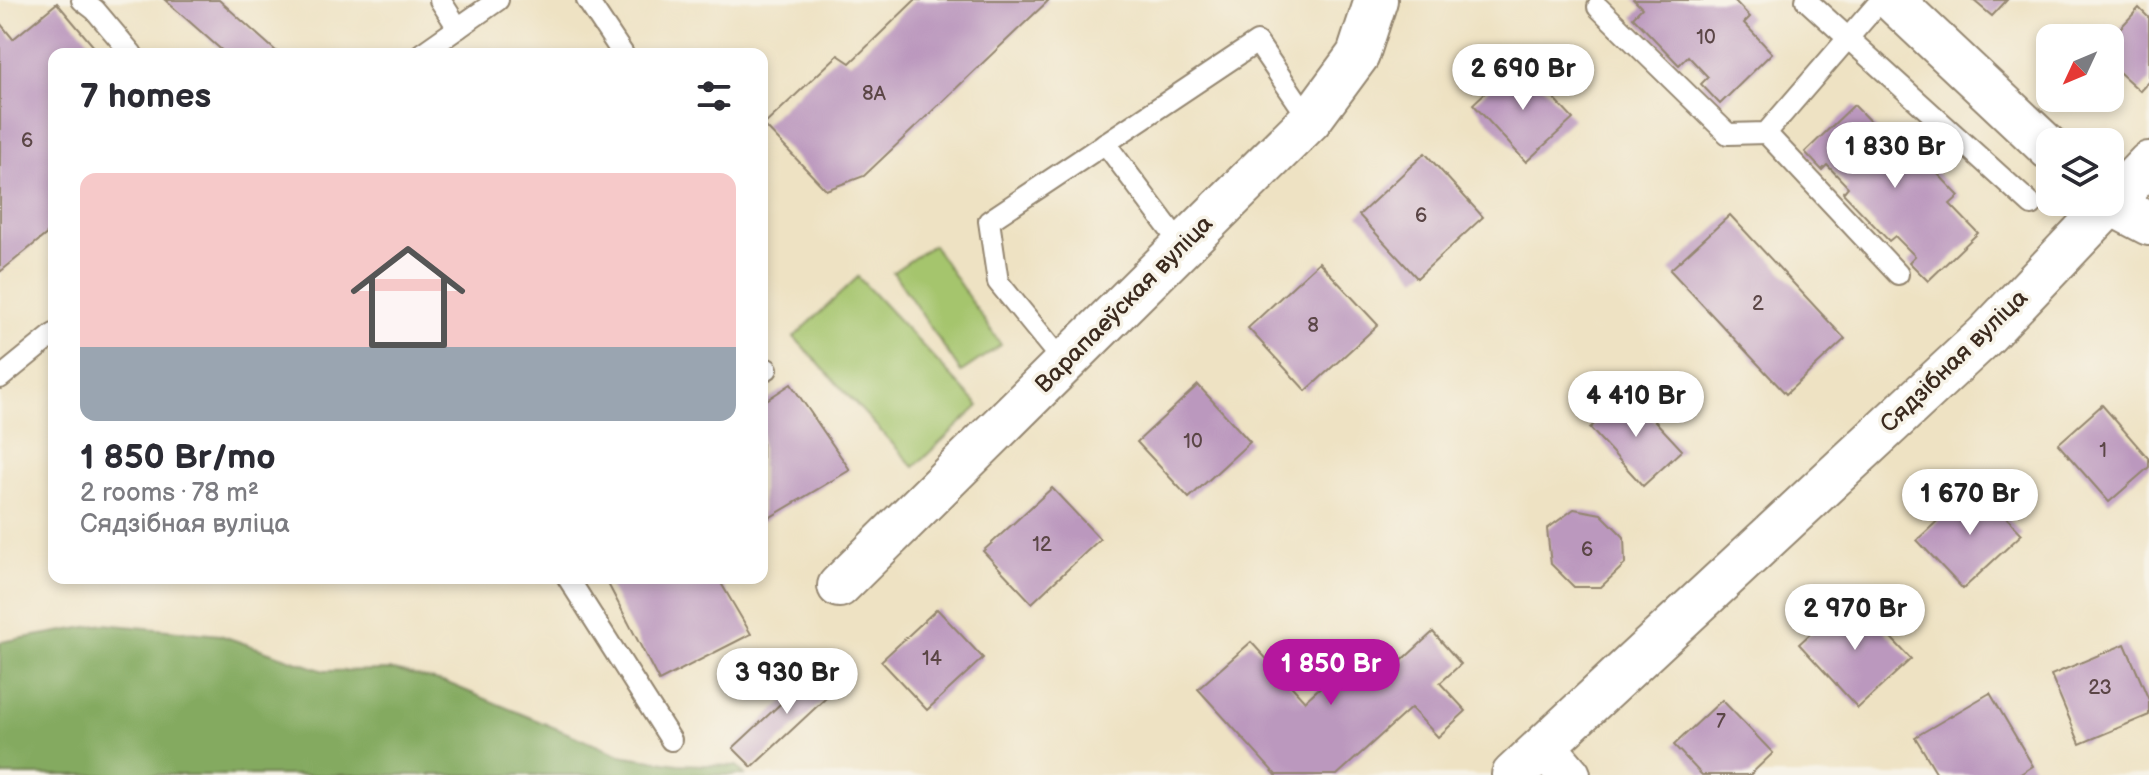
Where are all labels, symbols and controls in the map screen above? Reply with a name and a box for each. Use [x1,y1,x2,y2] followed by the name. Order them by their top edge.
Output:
[2036,24,2124,112] north arrow
[2036,24,2124,216] map controls
[1696,26,1716,50] house number: 10
[1440,44,1606,112] pin: 2 690 Br
[1470,54,1576,85] text: 2 690 Br
[692,74,736,118] icon: filters
[80,76,211,117] text: 7 homes
[862,82,887,106] house number: 8А
[1812,122,1978,190] pin: 1 830 Br
[2036,128,2124,216] button: layers
[21,129,33,153] house number: 6
[1845,132,1945,163] text: 1 830 Br
[1415,204,1427,228] house number: 6
[1029,209,1219,399] street label: Варапаеўская вуліца
[336,225,480,369] icon: home
[1874,283,2034,439] street label: Сядзібная вуліца
[1752,292,1764,316] house number: 2
[1307,314,1319,338] house number: 8
[1553,371,1719,439] pin: 4 410 Br
[1586,381,1686,412] text: 4 410 Br
[1183,430,1203,454] house number: 10
[80,437,276,478] text: 1 850 Br/mo
[2099,439,2107,463] house number: 1
[1887,469,2053,537] pin: 1 670 Br
[80,478,259,509] text: 2 rooms · 78 m²
[1920,479,2020,510] text: 1 670 Br
[80,509,290,540] text: Сядзібная вуліца
[1032,533,1052,557] house number: 12
[1581,538,1593,562] house number: 6
[1772,584,1938,652] pin: 2 970 Br
[1803,594,1907,625] text: 2 970 Br
[1248,639,1414,707] pin: 1 850 Br
[922,647,942,671] house number: 14
[704,648,870,716] pin: 3 930 Br
[1281,649,1381,680] text: 1 850 Br
[735,658,839,689] text: 3 930 Br
[2088,676,2112,700] house number: 23
[1716,710,1726,734] house number: 7

